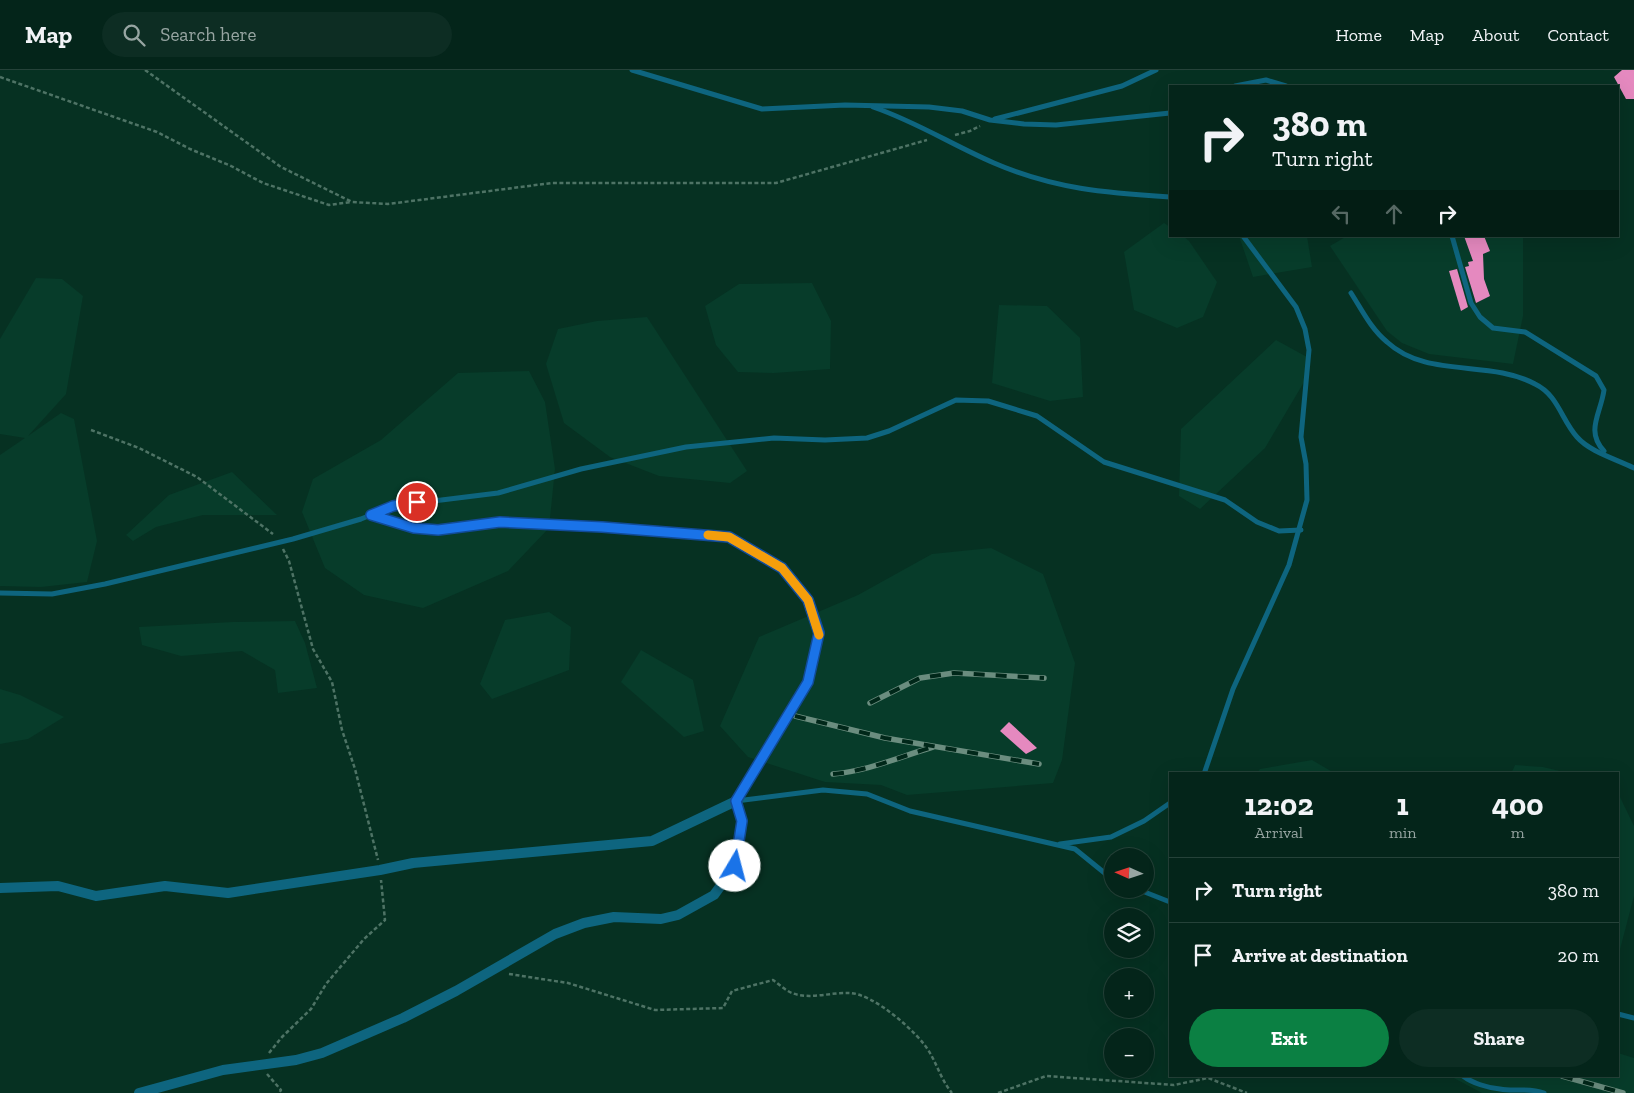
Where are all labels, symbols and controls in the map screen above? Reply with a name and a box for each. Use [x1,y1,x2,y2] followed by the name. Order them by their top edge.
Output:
[102,12,452,57] search box
[25,20,72,49] text: Map
[120,21,148,49] icon: search
[160,23,257,46] text: Search here
[1335,24,1382,46] text: Home
[1410,24,1444,46] text: Map
[1472,24,1519,46] text: About
[1547,24,1609,46] text: Contact
[1272,103,1367,145] text: 380 m
[1189,105,1254,170] icon: right
[1272,145,1373,172] text: Turn right
[1327,200,1355,228] icon: left
[1380,200,1408,228] icon: ahead
[1433,200,1461,228] icon: right
[396,481,438,523] pin
[403,488,431,516] icon: arrive
[1244,787,1314,823] text: 12:02
[1397,787,1409,823] text: 1
[1492,787,1544,823] text: 400
[1255,823,1303,842] text: Arrival
[1389,823,1416,842] text: min
[1511,823,1525,842] text: m
[708,839,760,891] position arrow
[1104,848,1154,898] north arrow
[1104,848,1154,1078] map controls
[1189,876,1217,904] icon: right
[1232,879,1322,902] text: Turn right
[1548,879,1599,902] text: 380 m
[1104,908,1154,958] button: layers
[1189,941,1217,969] icon: arrive
[1232,944,1408,967] text: Arrive at destination
[1558,944,1599,967] text: 20 m
[1104,968,1154,1018] button: +
[1189,1009,1389,1067] button: Exit
[1399,1009,1599,1067] button: Share
[1104,1028,1154,1078] button: −

